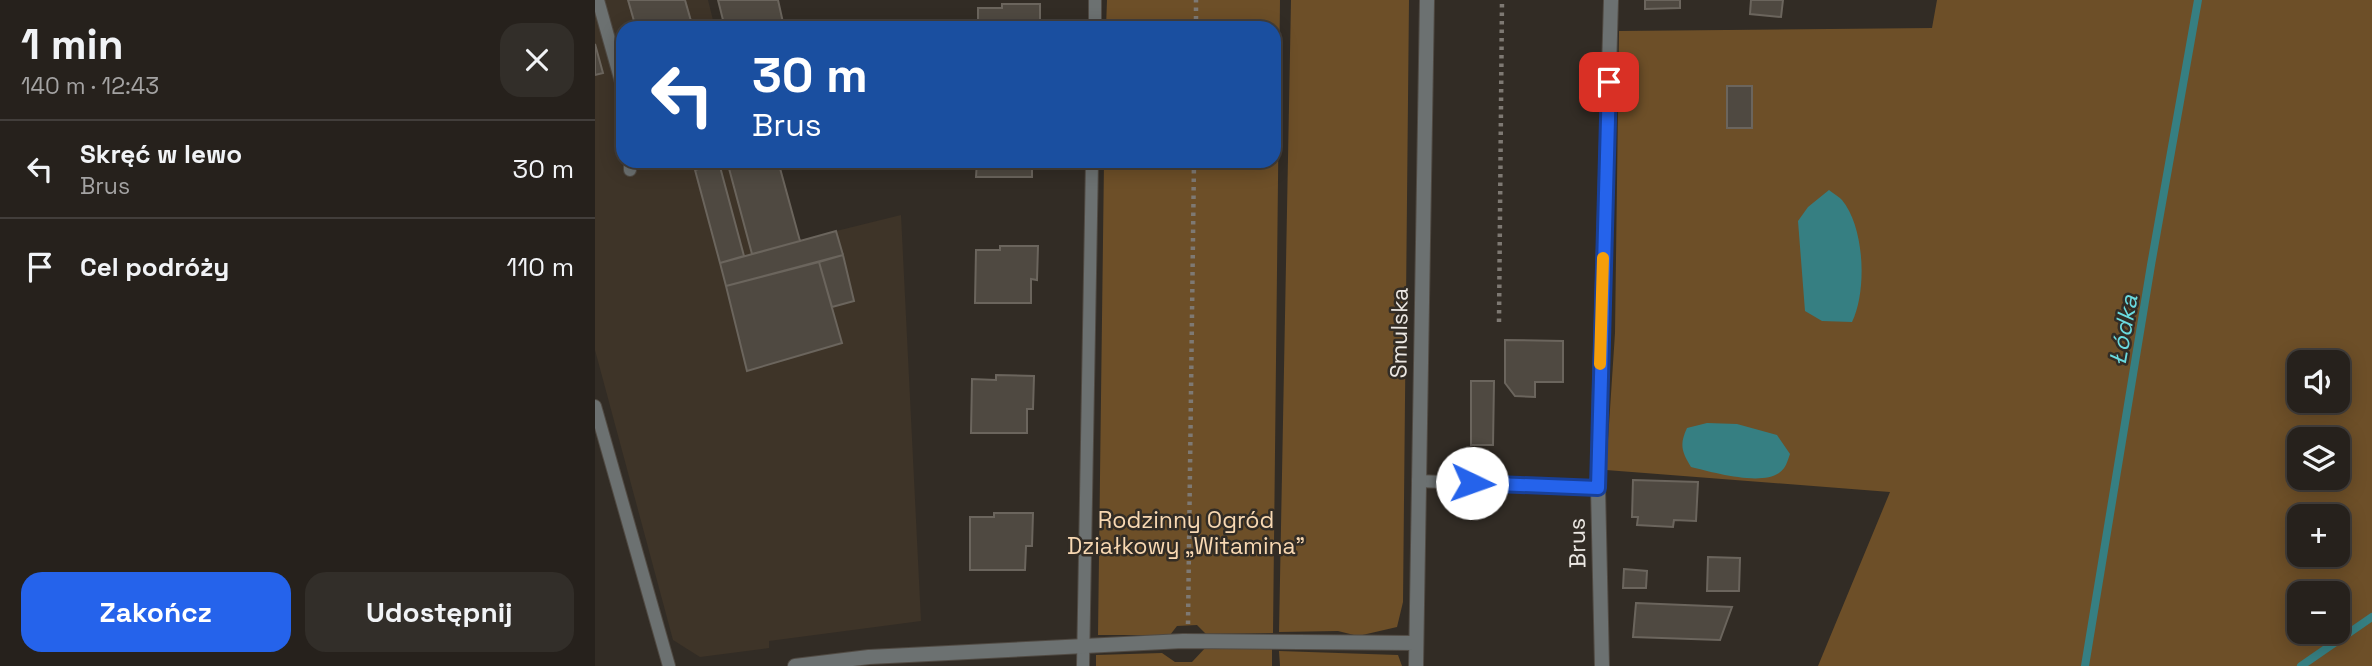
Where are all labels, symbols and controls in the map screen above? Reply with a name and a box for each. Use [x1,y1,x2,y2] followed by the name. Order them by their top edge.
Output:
[21,18,124,71] text: 1 min
[500,23,574,97] button: close
[752,44,868,106] text: 30 m
[637,49,728,140] icon: left
[1579,52,1639,112] pin
[1590,63,1628,101] icon: arrive
[21,71,159,101] text: 140 m · 12:43
[752,105,822,145] text: Brus
[80,137,242,171] text: Skręć w lewo
[21,150,59,188] icon: left
[513,152,574,186] text: 30 m
[80,171,130,201] text: Brus
[21,248,59,286] icon: arrive
[80,250,229,284] text: Cel podróży
[507,250,574,284] text: 110 m
[1383,287,1415,379] street label: Smulska
[2102,292,2144,368] water label: Łódka
[2287,350,2350,644] map controls
[2287,350,2350,413] button: sound
[2287,427,2350,490] button: layers
[1435,446,1509,520] position arrow
[2287,504,2350,567] button: +
[1067,505,1305,561] park label: Rodzinny Ogród Działkowy „Witamina”
[1562,518,1592,568] street label: Brus
[21,572,291,652] button: Zakończ
[305,572,574,652] button: Udostępnij
[2287,581,2350,644] button: −

